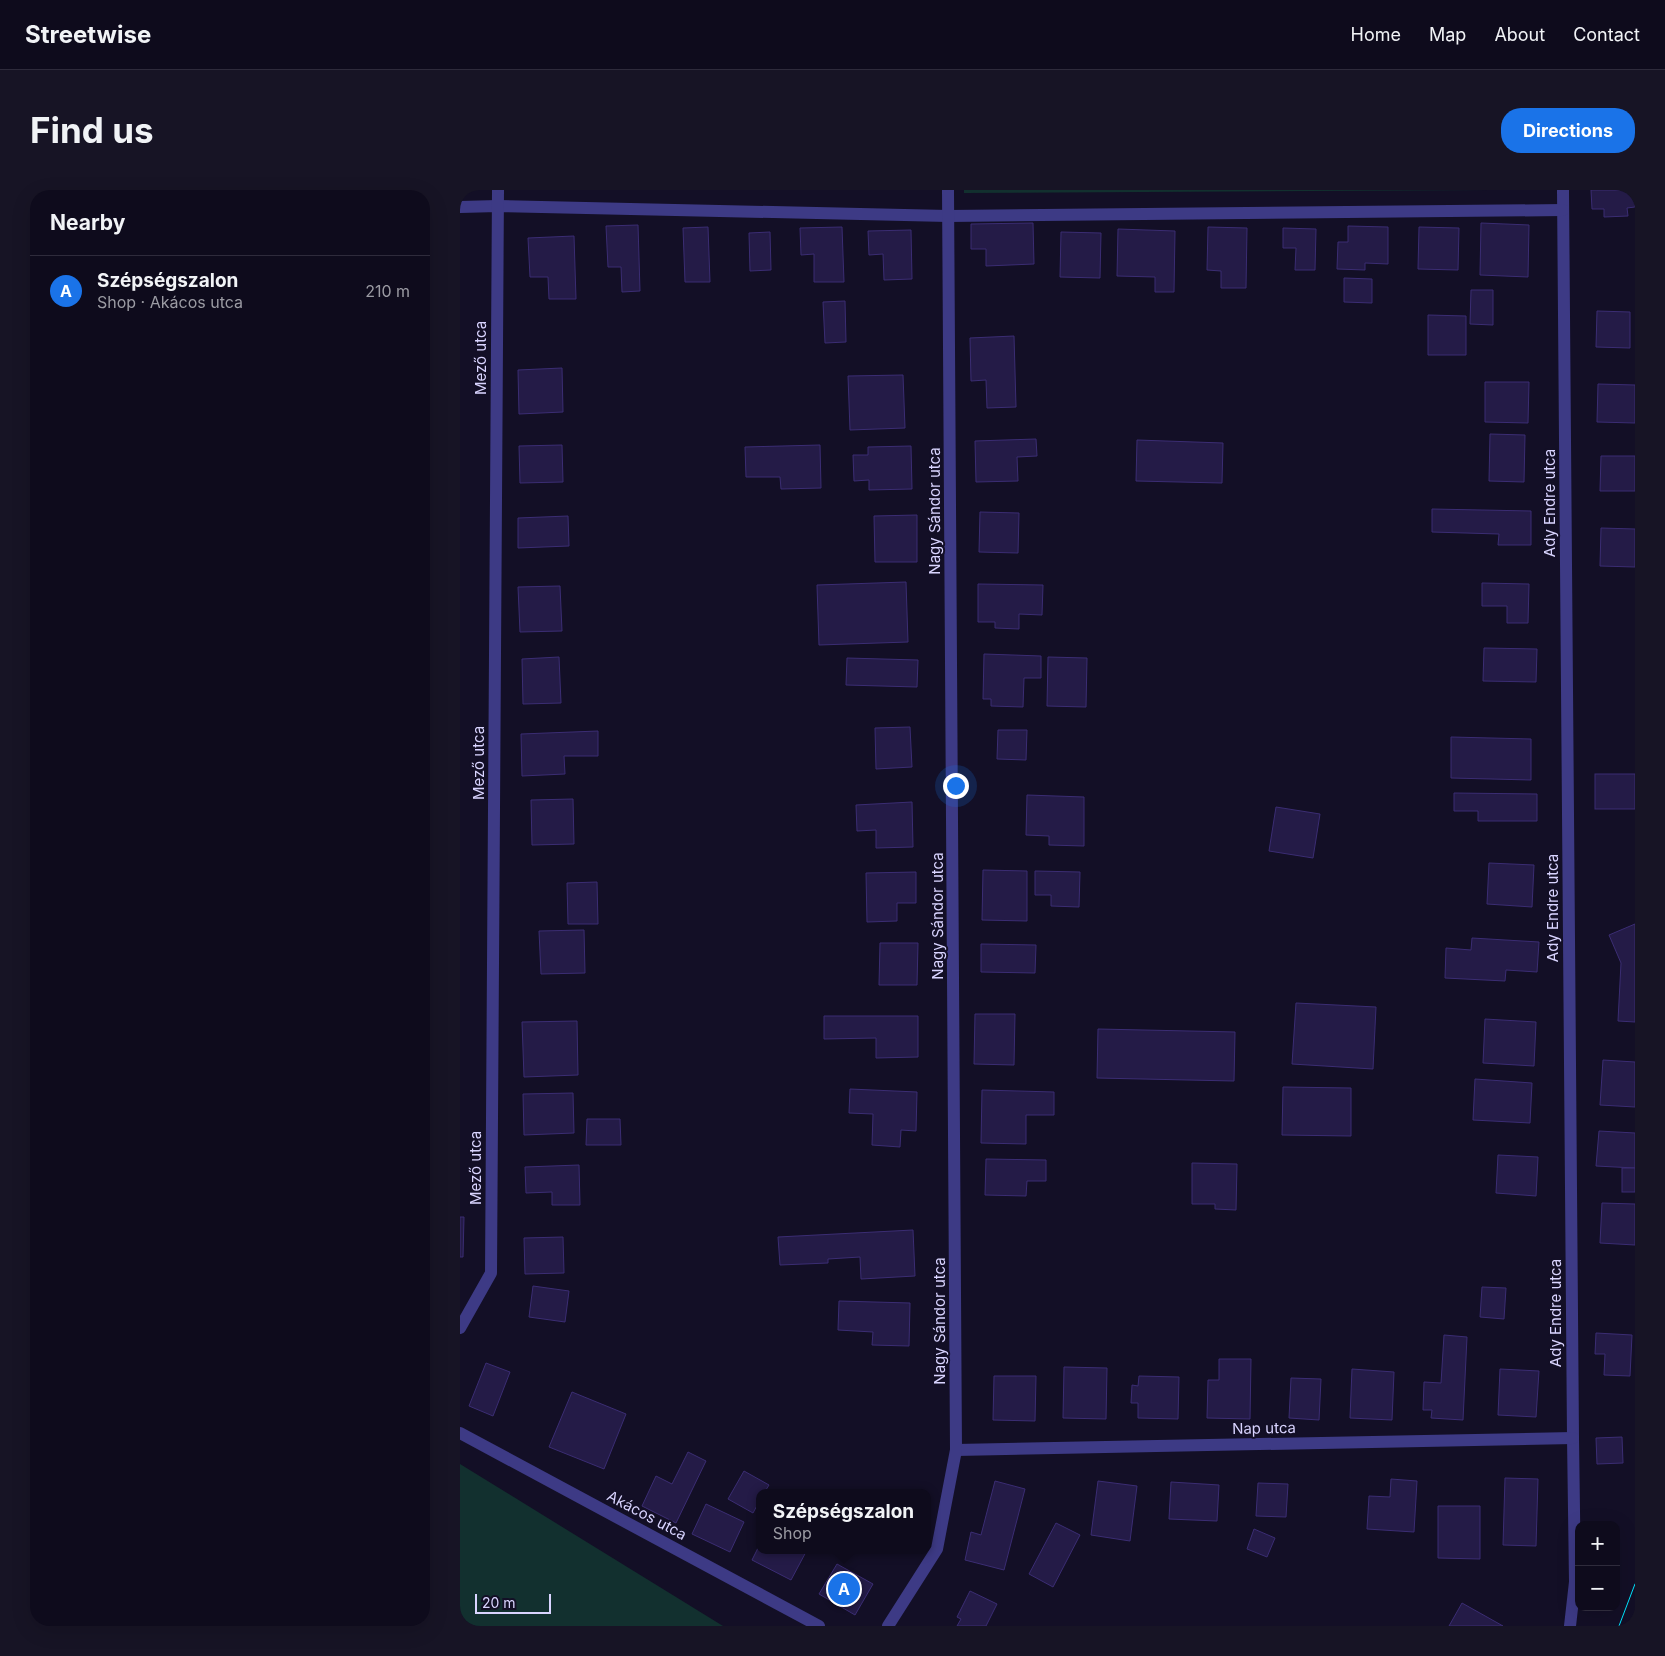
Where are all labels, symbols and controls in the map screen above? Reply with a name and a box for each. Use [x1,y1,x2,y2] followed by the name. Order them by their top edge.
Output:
[25,20,151,49] text: Streetwise
[1351,24,1401,45] text: Home
[1429,24,1466,45] text: Map
[1494,24,1545,45] text: About
[1573,24,1640,45] text: Contact
[1501,108,1635,153] button: Directions
[30,109,154,151] text: Find us
[50,210,125,235] text: Nearby
[97,269,238,292] text: Szépségszalon
[60,281,72,301] text: A
[365,281,410,301] text: 210 m
[97,292,243,312] text: Shop · Akácos utca
[471,321,490,395] street label: Mező utca
[925,447,944,575] street label: Nagy Sándor utca
[1540,449,1559,557] street label: Ady Endre utca
[469,726,488,800] street label: Mező utca
[943,773,969,799] your location
[928,852,947,980] street label: Nagy Sándor utca
[1543,854,1562,962] street label: Ady Endre utca
[466,1131,485,1205] street label: Mező utca
[930,1257,949,1385] street label: Nagy Sándor utca
[1546,1259,1565,1367] street label: Ady Endre utca
[1232,1418,1296,1438] street label: Nap utca
[604,1486,690,1544] street label: Akácos utca
[756,1489,931,1554] popup
[773,1500,914,1523] text: Szépségszalon
[1575,1521,1620,1611] map controls
[1575,1521,1620,1566] button: +
[773,1523,812,1543] text: Shop
[1575,1566,1620,1611] button: −
[828,1570,860,1608] pin: A
[475,1591,551,1614] scale bar
[482,1594,516,1611] text: 20 m

